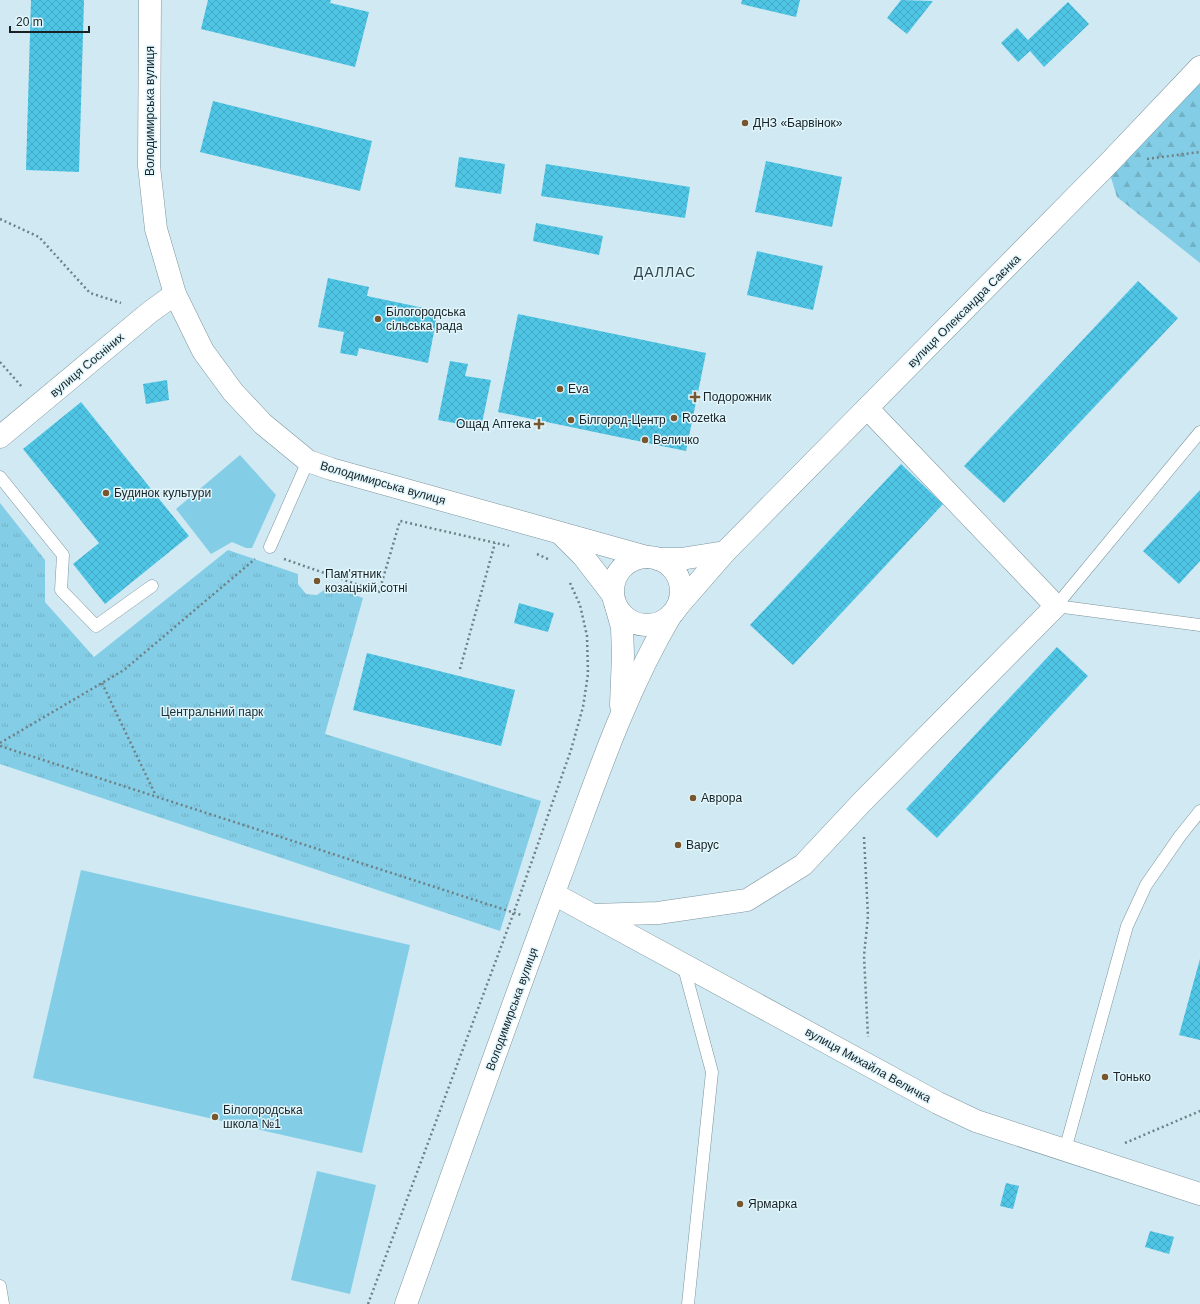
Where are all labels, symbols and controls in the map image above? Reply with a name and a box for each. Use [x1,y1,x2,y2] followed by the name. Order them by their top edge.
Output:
[10,8,89,34] scale bar
[16,15,43,29] text: 20 m
[143,46,157,176] street label: Володимирська вулиця
[753,116,843,130] place label: ДНЗ «Барвінок»
[740,118,750,128] marker: ДНЗ «Барвінок»
[905,251,1024,370] street label: вулиця Олександра Саєнка
[634,264,696,280] district label: ДАЛЛАС
[386,305,466,333] place label: Білогородська сільська рада
[373,314,383,324] marker: Білогородська сільська рада
[47,330,127,400] street label: вулиця Сосніних
[568,382,589,396] place label: Eva
[555,384,565,394] marker: Eva
[703,390,772,404] place label: Подорожник
[690,392,700,402] marker: Подорожник
[682,411,726,425] place label: Rozetka
[579,413,666,427] place label: Білгород-Центр
[669,413,679,423] marker: Rozetka
[566,415,576,425] marker: Білгород-Центр
[456,417,531,431] place label: Ощад Аптека
[534,419,544,429] marker: Ощад Аптека
[653,433,700,447] place label: Величко
[640,435,650,445] marker: Величко
[319,458,447,508] street label: Володимирська вулиця
[114,486,211,500] place label: Будинок культури
[101,488,111,498] marker: Будинок культури
[325,567,408,595] place label: Пам'ятник козацькій сотні
[312,576,322,586] marker: Пам'ятник козацькій сотні
[161,705,264,719] park label: Центральний парк
[701,791,742,805] place label: Аврора
[688,793,698,803] marker: Аврора
[686,838,719,852] place label: Варус
[673,840,683,850] marker: Варус
[483,946,541,1072] street label: Володимирська вулиця
[803,1025,934,1106] street label: вулиця Михайла Величка
[1113,1070,1151,1084] place label: Тонько
[1100,1072,1110,1082] marker: Тонько
[223,1103,303,1131] place label: Білогородська школа №1
[210,1112,220,1122] marker: Білогородська школа №1
[748,1197,797,1211] place label: Ярмарка
[735,1199,745,1209] marker: Ярмарка

